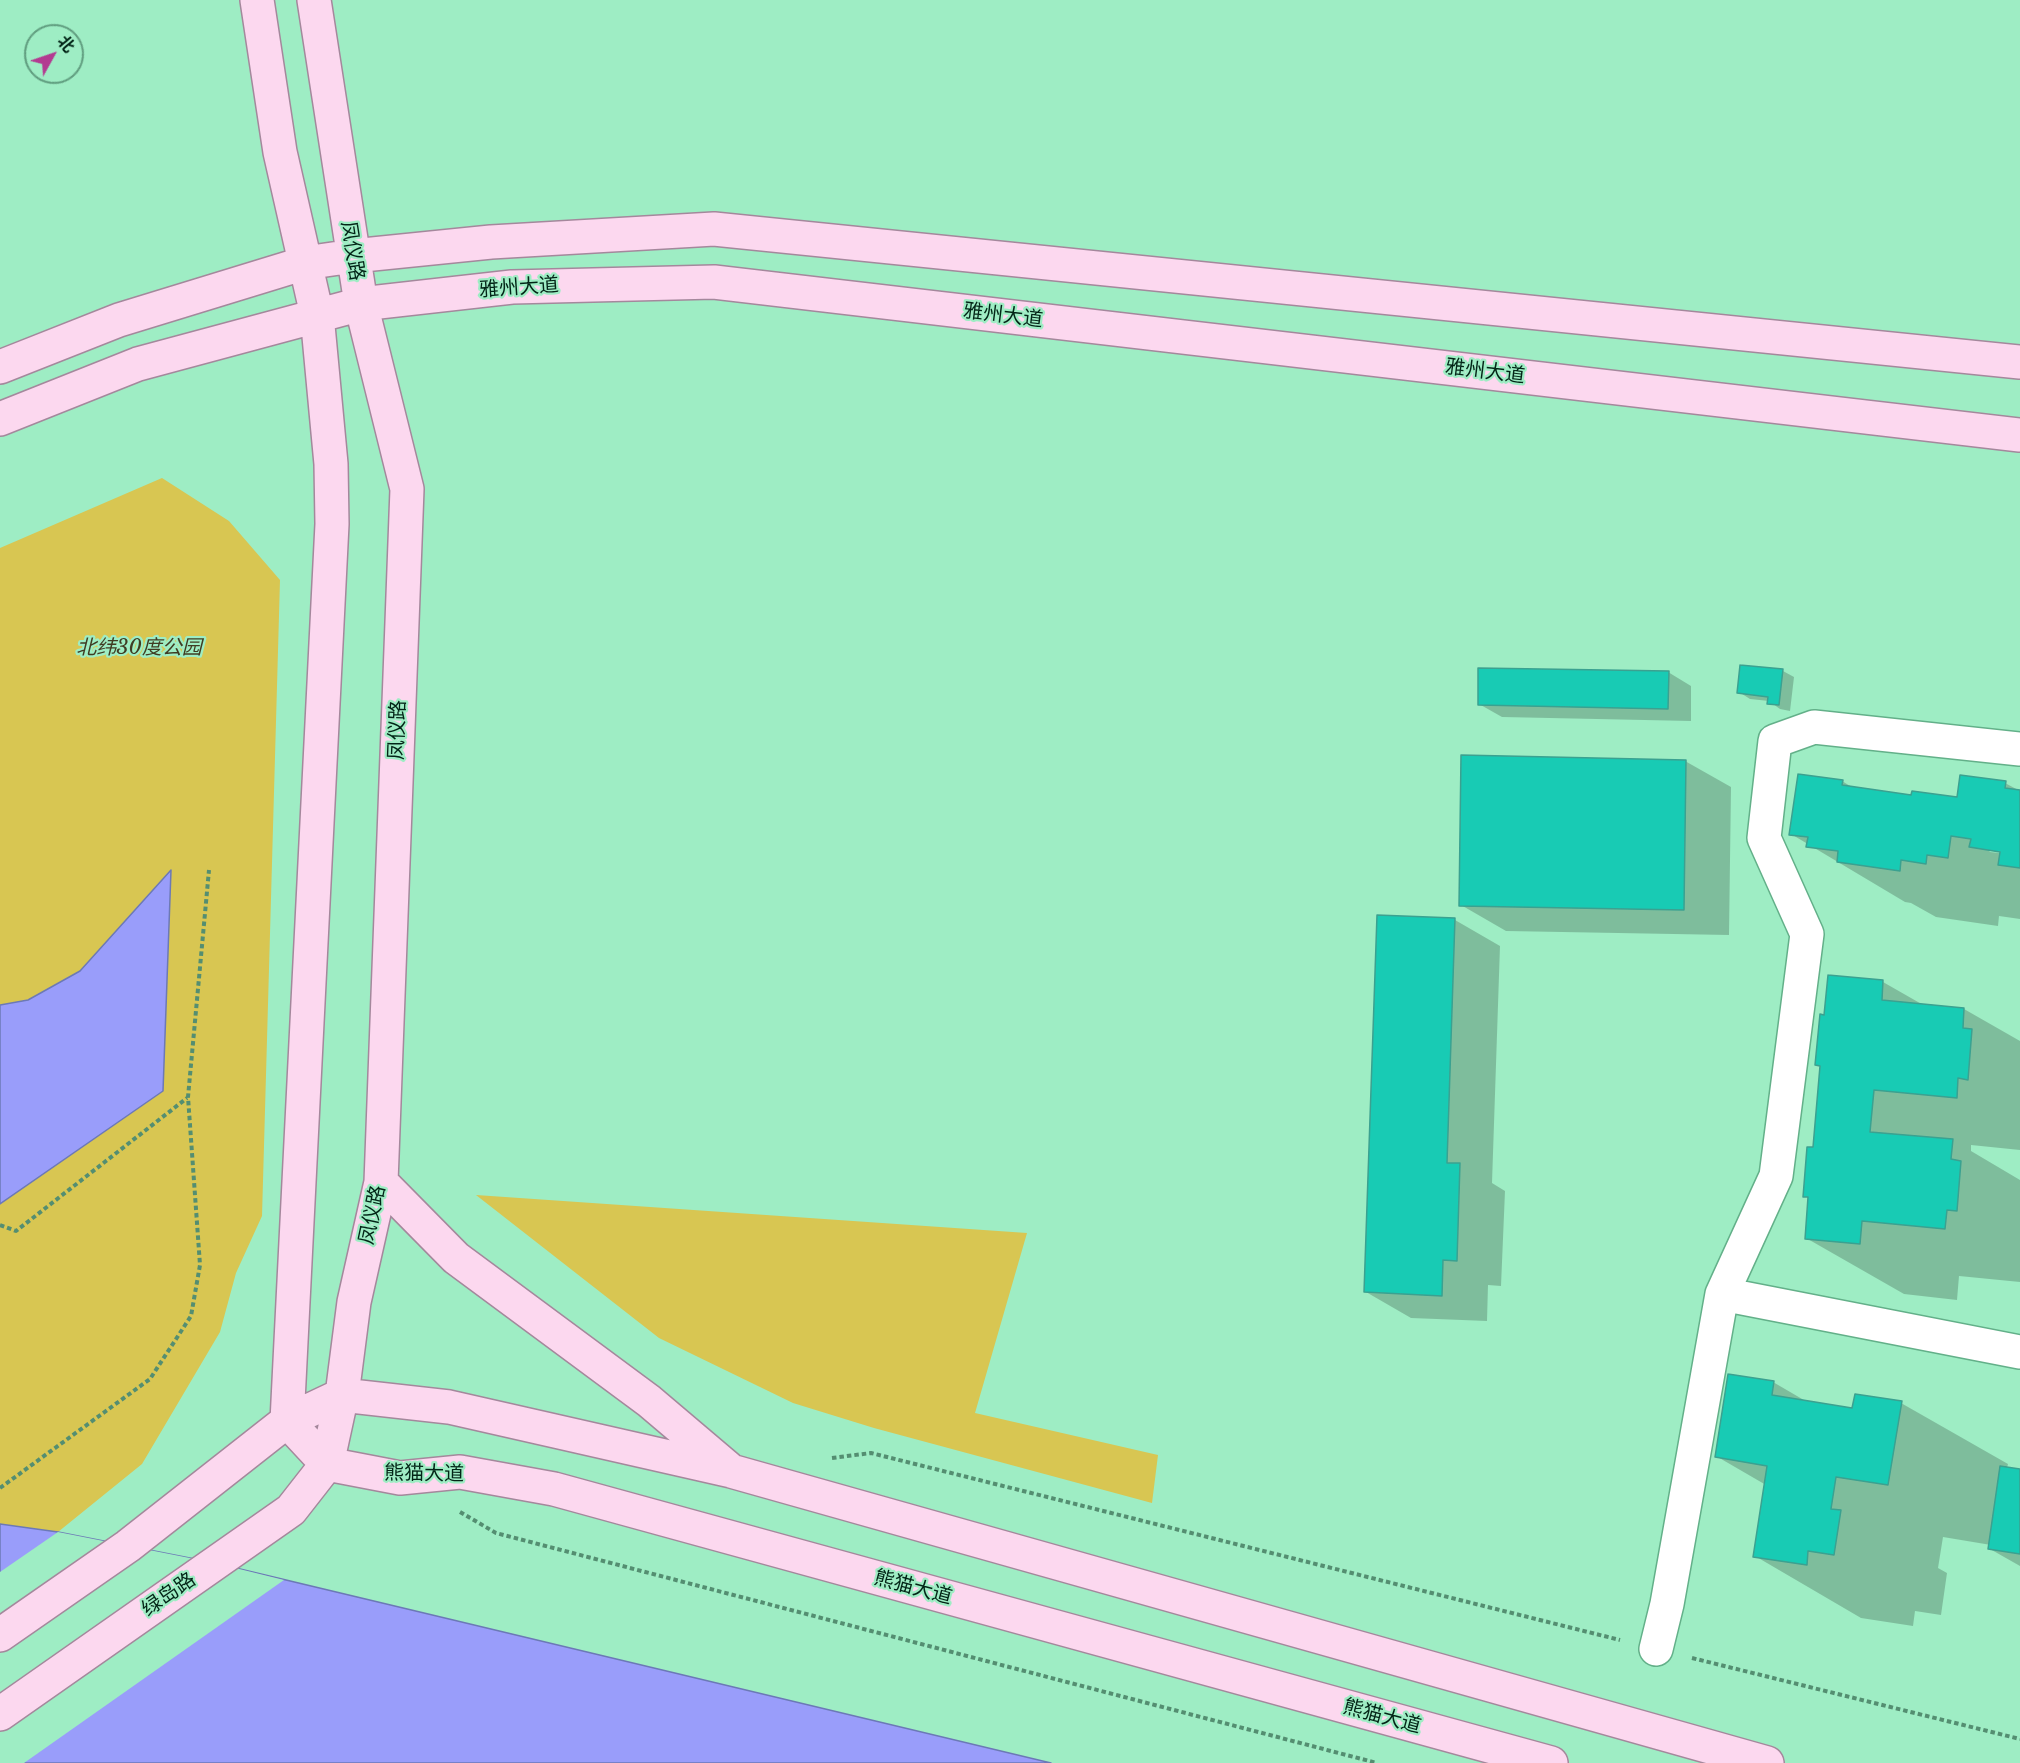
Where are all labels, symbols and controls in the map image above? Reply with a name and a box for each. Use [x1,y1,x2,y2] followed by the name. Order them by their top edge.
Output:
[24,24,84,84] north arrow
[53,31,79,56] text: 北
[335,219,369,283] street label: 凤仪路
[478,273,560,303] street label: 雅州大道
[962,299,1044,333] street label: 雅州大道
[1444,355,1526,389] street label: 雅州大道
[76,636,202,660] park label: 北纬30度公园
[385,700,411,760] street label: 凤仪路
[355,1183,391,1247] street label: 凤仪路
[384,1461,464,1487] street label: 熊猫大道
[871,1566,955,1610] street label: 熊猫大道
[138,1568,200,1622] street label: 绿岛路
[1340,1695,1424,1739] street label: 熊猫大道

